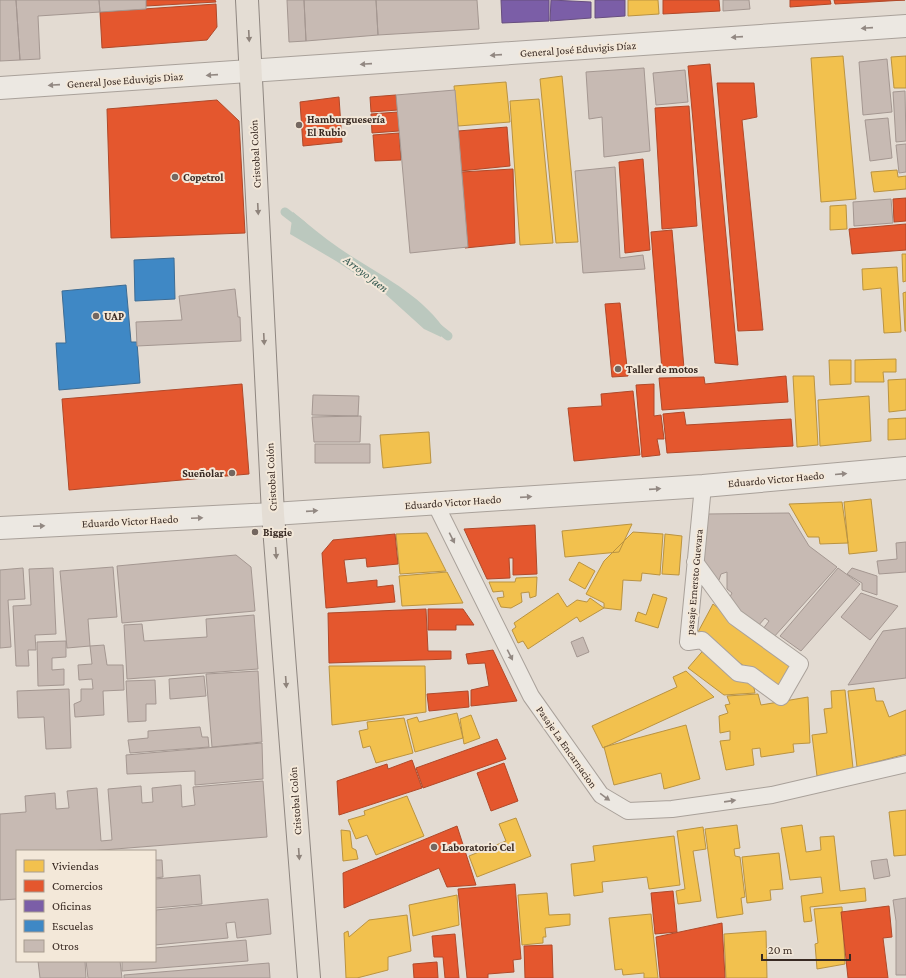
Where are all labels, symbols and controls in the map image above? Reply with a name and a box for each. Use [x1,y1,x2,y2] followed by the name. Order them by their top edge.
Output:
[861,25,873,32] one-way arrow
[246,30,252,43] one-way arrow
[731,34,743,41] one-way arrow
[520,39,637,60] street label: General José Eduvigis Díaz
[490,51,502,58] one-way arrow
[360,60,372,67] one-way arrow
[67,70,184,91] street label: General Jose Eduvigis Diaz
[206,71,218,78] one-way arrow
[47,82,60,88] one-way arrow
[307,113,386,138] place label: Hamburguesería El Rubio
[247,119,263,189] street label: Cristobal Colón
[294,120,304,130] marker: Hamburguesería El Rubio
[183,171,224,183] place label: Copetrol
[170,172,180,182] marker: Copetrol
[254,203,261,215] one-way arrow
[340,252,391,295] water label: Arroyo Jaen
[104,310,124,322] place label: UAP
[91,311,101,321] marker: UAP
[261,333,268,345] one-way arrow
[626,363,698,375] place label: Taller de motos
[613,364,623,374] marker: Taller de motos
[263,442,279,512] street label: Cristobal Colón
[182,467,225,479] place label: Sueñolar
[227,468,237,478] marker: Sueñolar
[727,469,825,489] street label: Eduardo Victor Haedo
[835,471,847,477] one-way arrow
[649,485,661,492] one-way arrow
[404,493,502,511] street label: Eduardo Victor Haedo
[520,494,532,501] one-way arrow
[306,508,318,515] one-way arrow
[81,512,179,530] street label: Eduardo Victor Haedo
[191,514,203,521] one-way arrow
[33,523,45,530] one-way arrow
[263,526,292,538] place label: Biggie
[250,527,260,537] marker: Biggie
[683,529,706,636] street label: pasaje Ernersto Guevara
[449,533,455,544] one-way arrow
[273,547,279,559] one-way arrow
[507,649,513,660] one-way arrow
[283,676,290,688] one-way arrow
[533,704,600,791] street label: Pasaje La Encarnacion
[287,766,303,836] street label: Cristobal Colón
[600,793,611,801] one-way arrow
[724,798,737,804] one-way arrow
[442,841,515,853] place label: Laboratorio Cel
[429,842,439,852] marker: Laboratorio Cel
[296,848,303,860] one-way arrow
[16,850,156,962] legend
[52,859,99,873] text: Viviendas
[52,879,103,893] text: Comercios
[52,899,92,913] text: Oficinas
[52,919,94,933] text: Escuelas
[762,936,850,962] scale bar
[52,939,79,953] text: Otros
[768,943,793,957] text: 20 m

